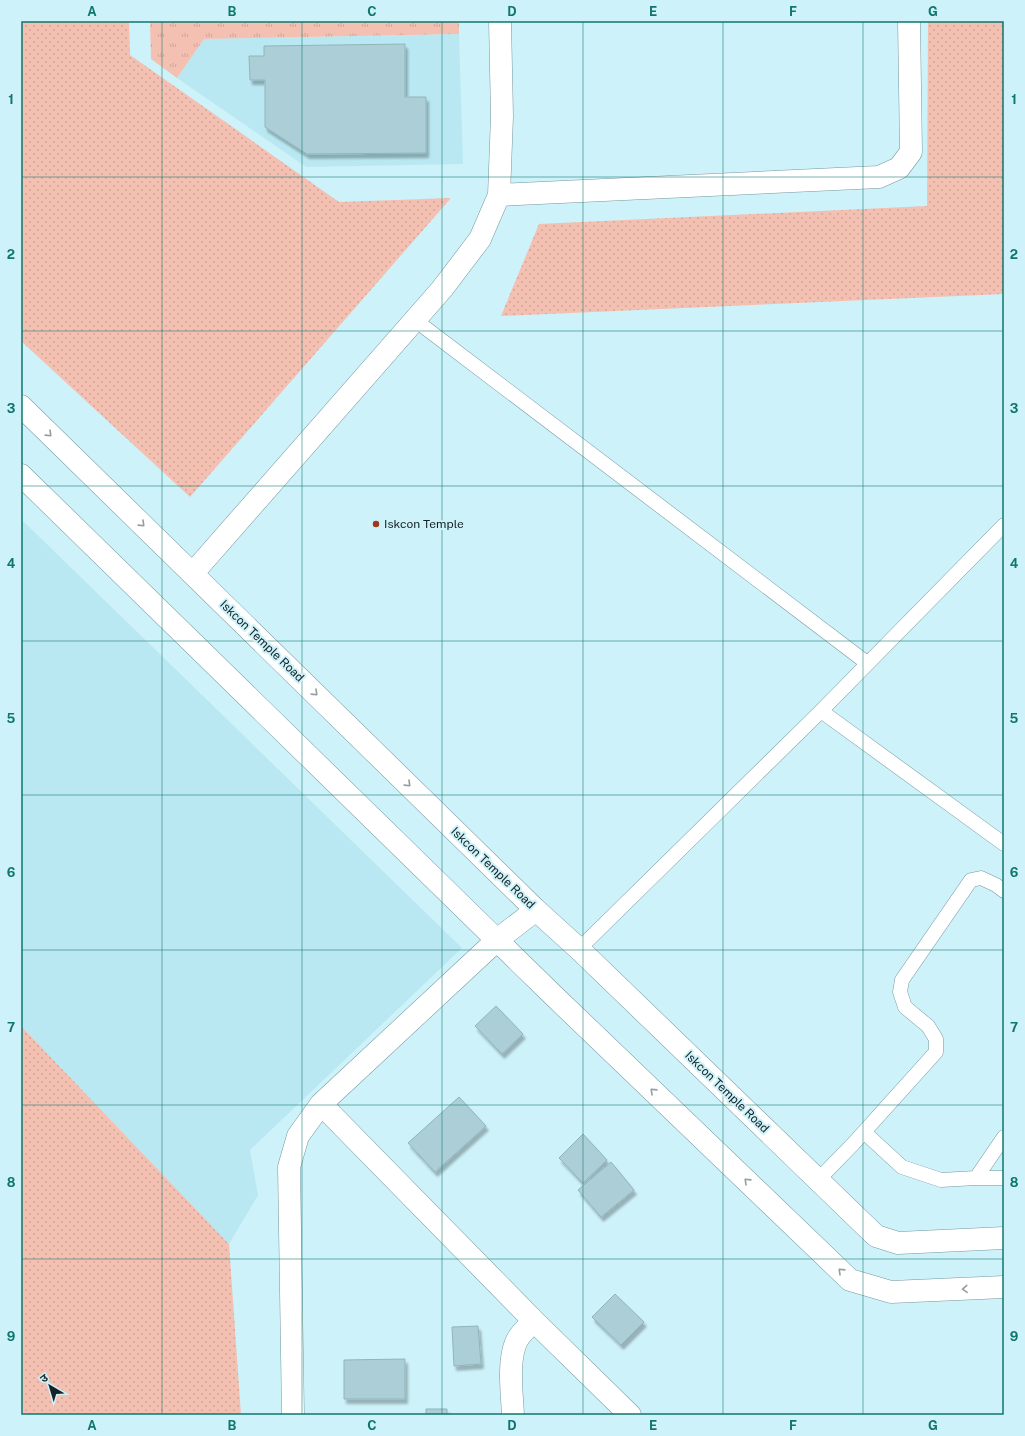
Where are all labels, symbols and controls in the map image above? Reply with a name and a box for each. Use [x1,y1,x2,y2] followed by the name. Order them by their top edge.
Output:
[87,4,97,19] text: A
[228,4,237,19] text: B
[367,4,377,19] text: C
[507,4,517,19] text: D
[649,4,657,19] text: E
[789,4,797,19] text: F
[928,4,938,19] text: G
[8,92,14,107] text: 1
[1011,92,1017,107] text: 1
[7,247,15,262] text: 2
[1010,247,1018,262] text: 2
[7,401,16,416] text: 3
[1010,401,1019,416] text: 3
[44,429,52,436] one-way arrow
[384,517,464,531] place label: Iskcon Temple
[137,519,145,527] one-way arrow
[371,519,381,529] marker: Iskcon Temple
[7,556,16,571] text: 4
[1010,556,1019,571] text: 4
[217,597,307,685] street label: Iskcon Temple Road
[310,688,318,696] one-way arrow
[7,711,16,726] text: 5
[1010,711,1019,726] text: 5
[403,779,411,787] one-way arrow
[448,824,538,912] street label: Iskcon Temple Road
[7,865,16,880] text: 6
[1010,865,1019,880] text: 6
[7,1020,15,1035] text: 7
[1010,1020,1018,1035] text: 7
[682,1048,772,1136] street label: Iskcon Temple Road
[650,1088,658,1096] one-way arrow
[7,1175,16,1190] text: 8
[1010,1175,1019,1190] text: 8
[744,1178,752,1186] one-way arrow
[838,1269,845,1276] one-way arrow
[962,1285,968,1293] one-way arrow
[7,1329,15,1344] text: 9
[1010,1329,1018,1344] text: 9
[30,1366,70,1406] north arrow
[38,1371,51,1385] text: उ
[87,1418,97,1433] text: A
[228,1418,237,1433] text: B
[367,1418,377,1433] text: C
[507,1418,517,1433] text: D
[649,1418,657,1433] text: E
[789,1418,797,1433] text: F
[928,1418,938,1433] text: G

